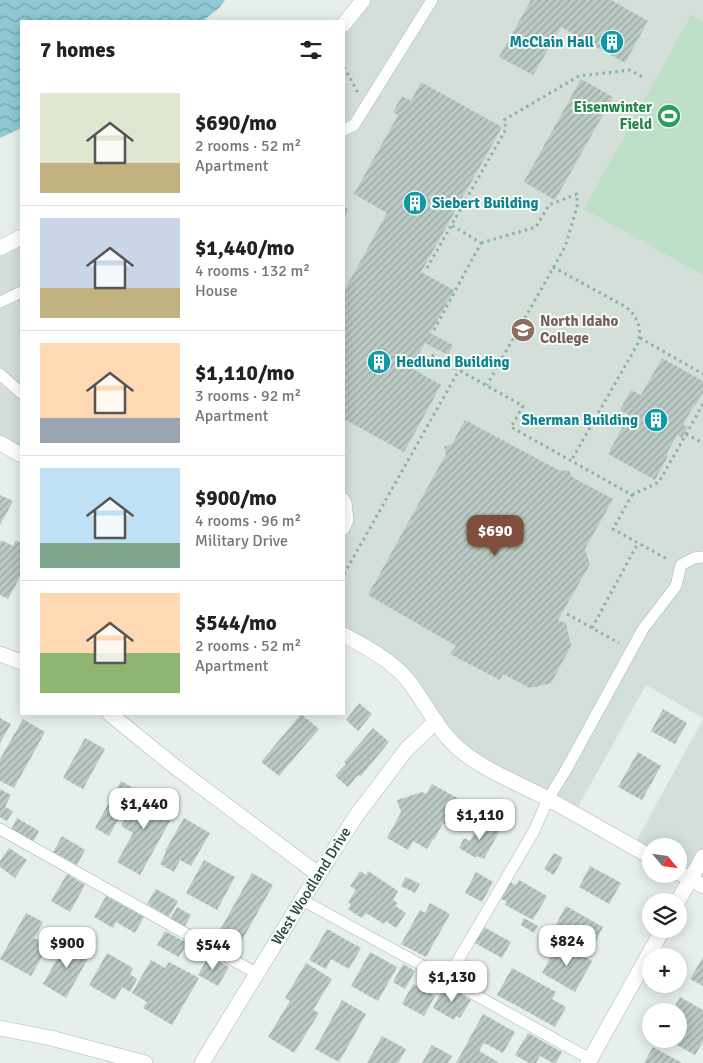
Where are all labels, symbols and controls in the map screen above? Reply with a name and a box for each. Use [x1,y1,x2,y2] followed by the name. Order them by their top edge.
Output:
[599,29,625,55] building icon: McClain Hall
[510,33,594,51] place label: McClain Hall
[297,36,325,64] icon: filters
[40,37,115,63] text: 7 homes
[574,98,652,133] place label: Eisenwinter Field
[656,103,682,129] sports icon: Eisenwinter Field
[195,110,277,136] text: $690/mo
[80,113,140,173] icon: home
[195,136,301,156] text: 2 rooms · 52 m²
[195,156,268,176] text: Apartment
[402,190,428,216] building icon: Siebert Building
[432,194,538,212] place label: Siebert Building
[195,235,294,261] text: $1,440/mo
[80,238,140,298] icon: home
[195,261,310,281] text: 4 rooms · 132 m²
[195,281,238,301] text: House
[540,312,618,347] place label: North Idaho College
[510,317,536,343] school or university icon: North Idaho College
[366,349,392,375] building icon: Hedlund Building
[396,353,509,371] place label: Hedlund Building
[195,360,294,386] text: $1,110/mo
[80,363,140,423] icon: home
[195,386,301,406] text: 3 rooms · 92 m²
[195,406,268,426] text: Apartment
[643,407,669,433] building icon: Sherman Building
[521,411,638,429] place label: Sherman Building
[195,485,277,511] text: $900/mo
[80,488,140,548] icon: home
[195,511,301,531] text: 4 rooms · 96 m²
[465,514,525,557] pin: $690
[478,521,512,541] text: $690
[195,531,288,551] text: Military Drive
[195,610,277,636] text: $544/mo
[80,613,140,673] icon: home
[195,636,301,656] text: 2 rooms · 52 m²
[195,656,268,676] text: Apartment
[103,788,185,830] pin: $1,440
[120,794,168,814] text: $1,440
[439,798,521,841] pin: $1,110
[456,805,504,825] text: $1,110
[267,824,355,948] street label: West Woodland Drive
[642,838,688,882] north arrow
[642,838,687,1048] map controls
[642,893,687,938] button: layers
[537,924,597,967] pin: $824
[37,926,97,969] pin: $900
[183,928,243,971] pin: $544
[550,931,584,951] text: $824
[50,933,84,953] text: $900
[196,935,230,955] text: $544
[642,948,687,993] button: +
[411,960,493,1003] pin: $1,130
[428,967,476,987] text: $1,130
[642,1003,687,1048] button: −

